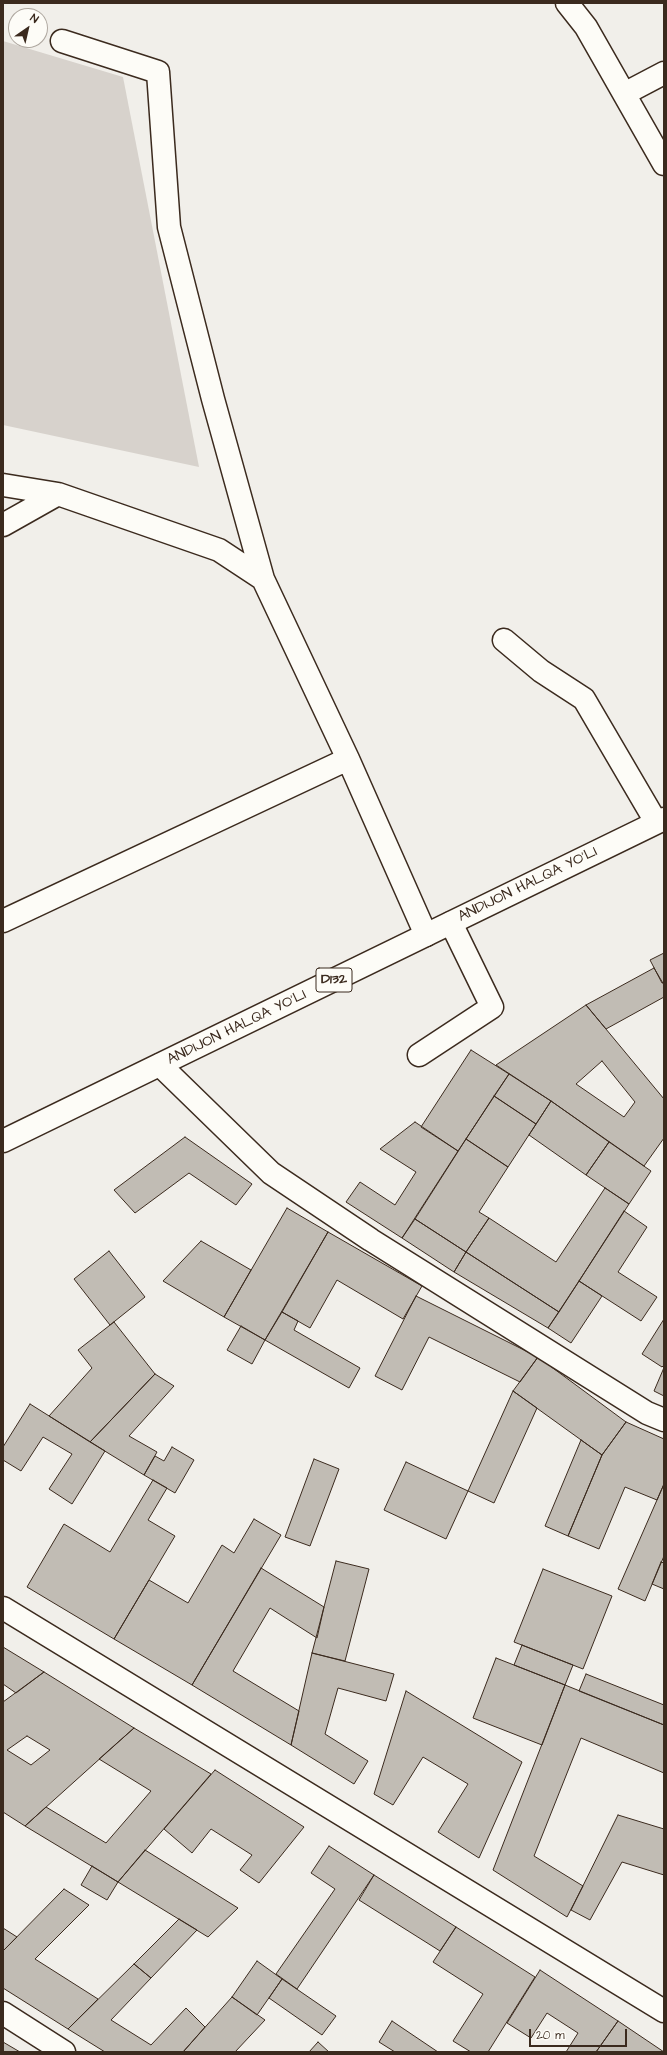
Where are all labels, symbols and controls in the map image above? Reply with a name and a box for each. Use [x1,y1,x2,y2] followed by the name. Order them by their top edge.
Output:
[8,8,48,48] north arrow
[27,10,41,27] text: N
[455,843,601,927] street label: ANDIJON HALQA YO‘LI
[316,968,352,992] road number: D132
[164,986,310,1070] street label: ANDIJON HALQA YO‘LI
[531,2021,629,2047] scale bar
[536,2027,565,2044] text: 20 m

